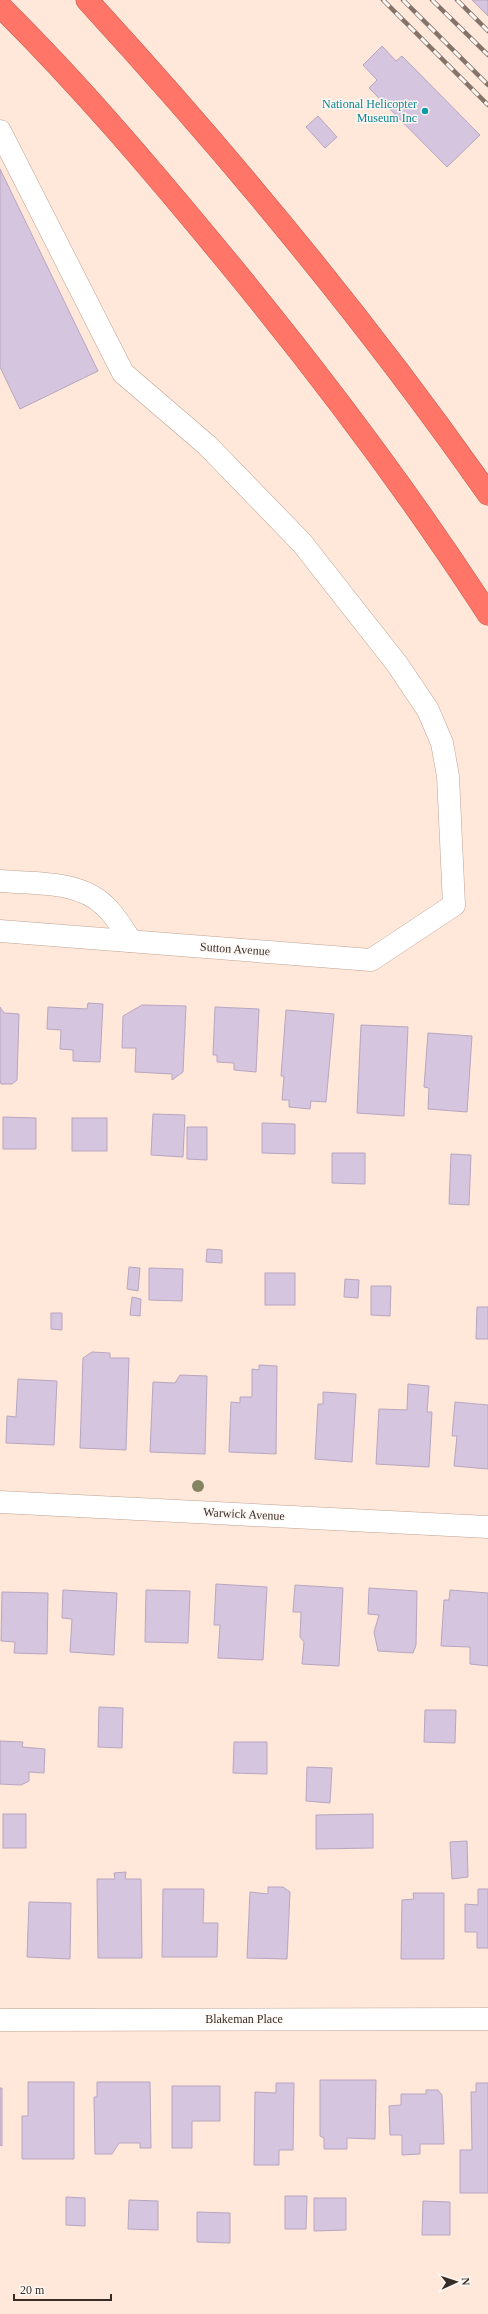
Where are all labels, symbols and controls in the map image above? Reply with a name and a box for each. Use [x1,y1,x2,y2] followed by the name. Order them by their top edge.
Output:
[322,97,417,125] place label: National Helicopter Museum Inc
[420,106,430,116] marker: National Helicopter Museum Inc
[200,940,270,958] street label: Sutton Avenue
[203,1505,285,1523] street label: Warwick Avenue
[205,2012,283,2026] street label: Blakeman Place
[436,2262,476,2302] north arrow
[14,2276,111,2302] scale bar
[460,2277,472,2286] text: N
[20,2283,45,2297] text: 20 m

